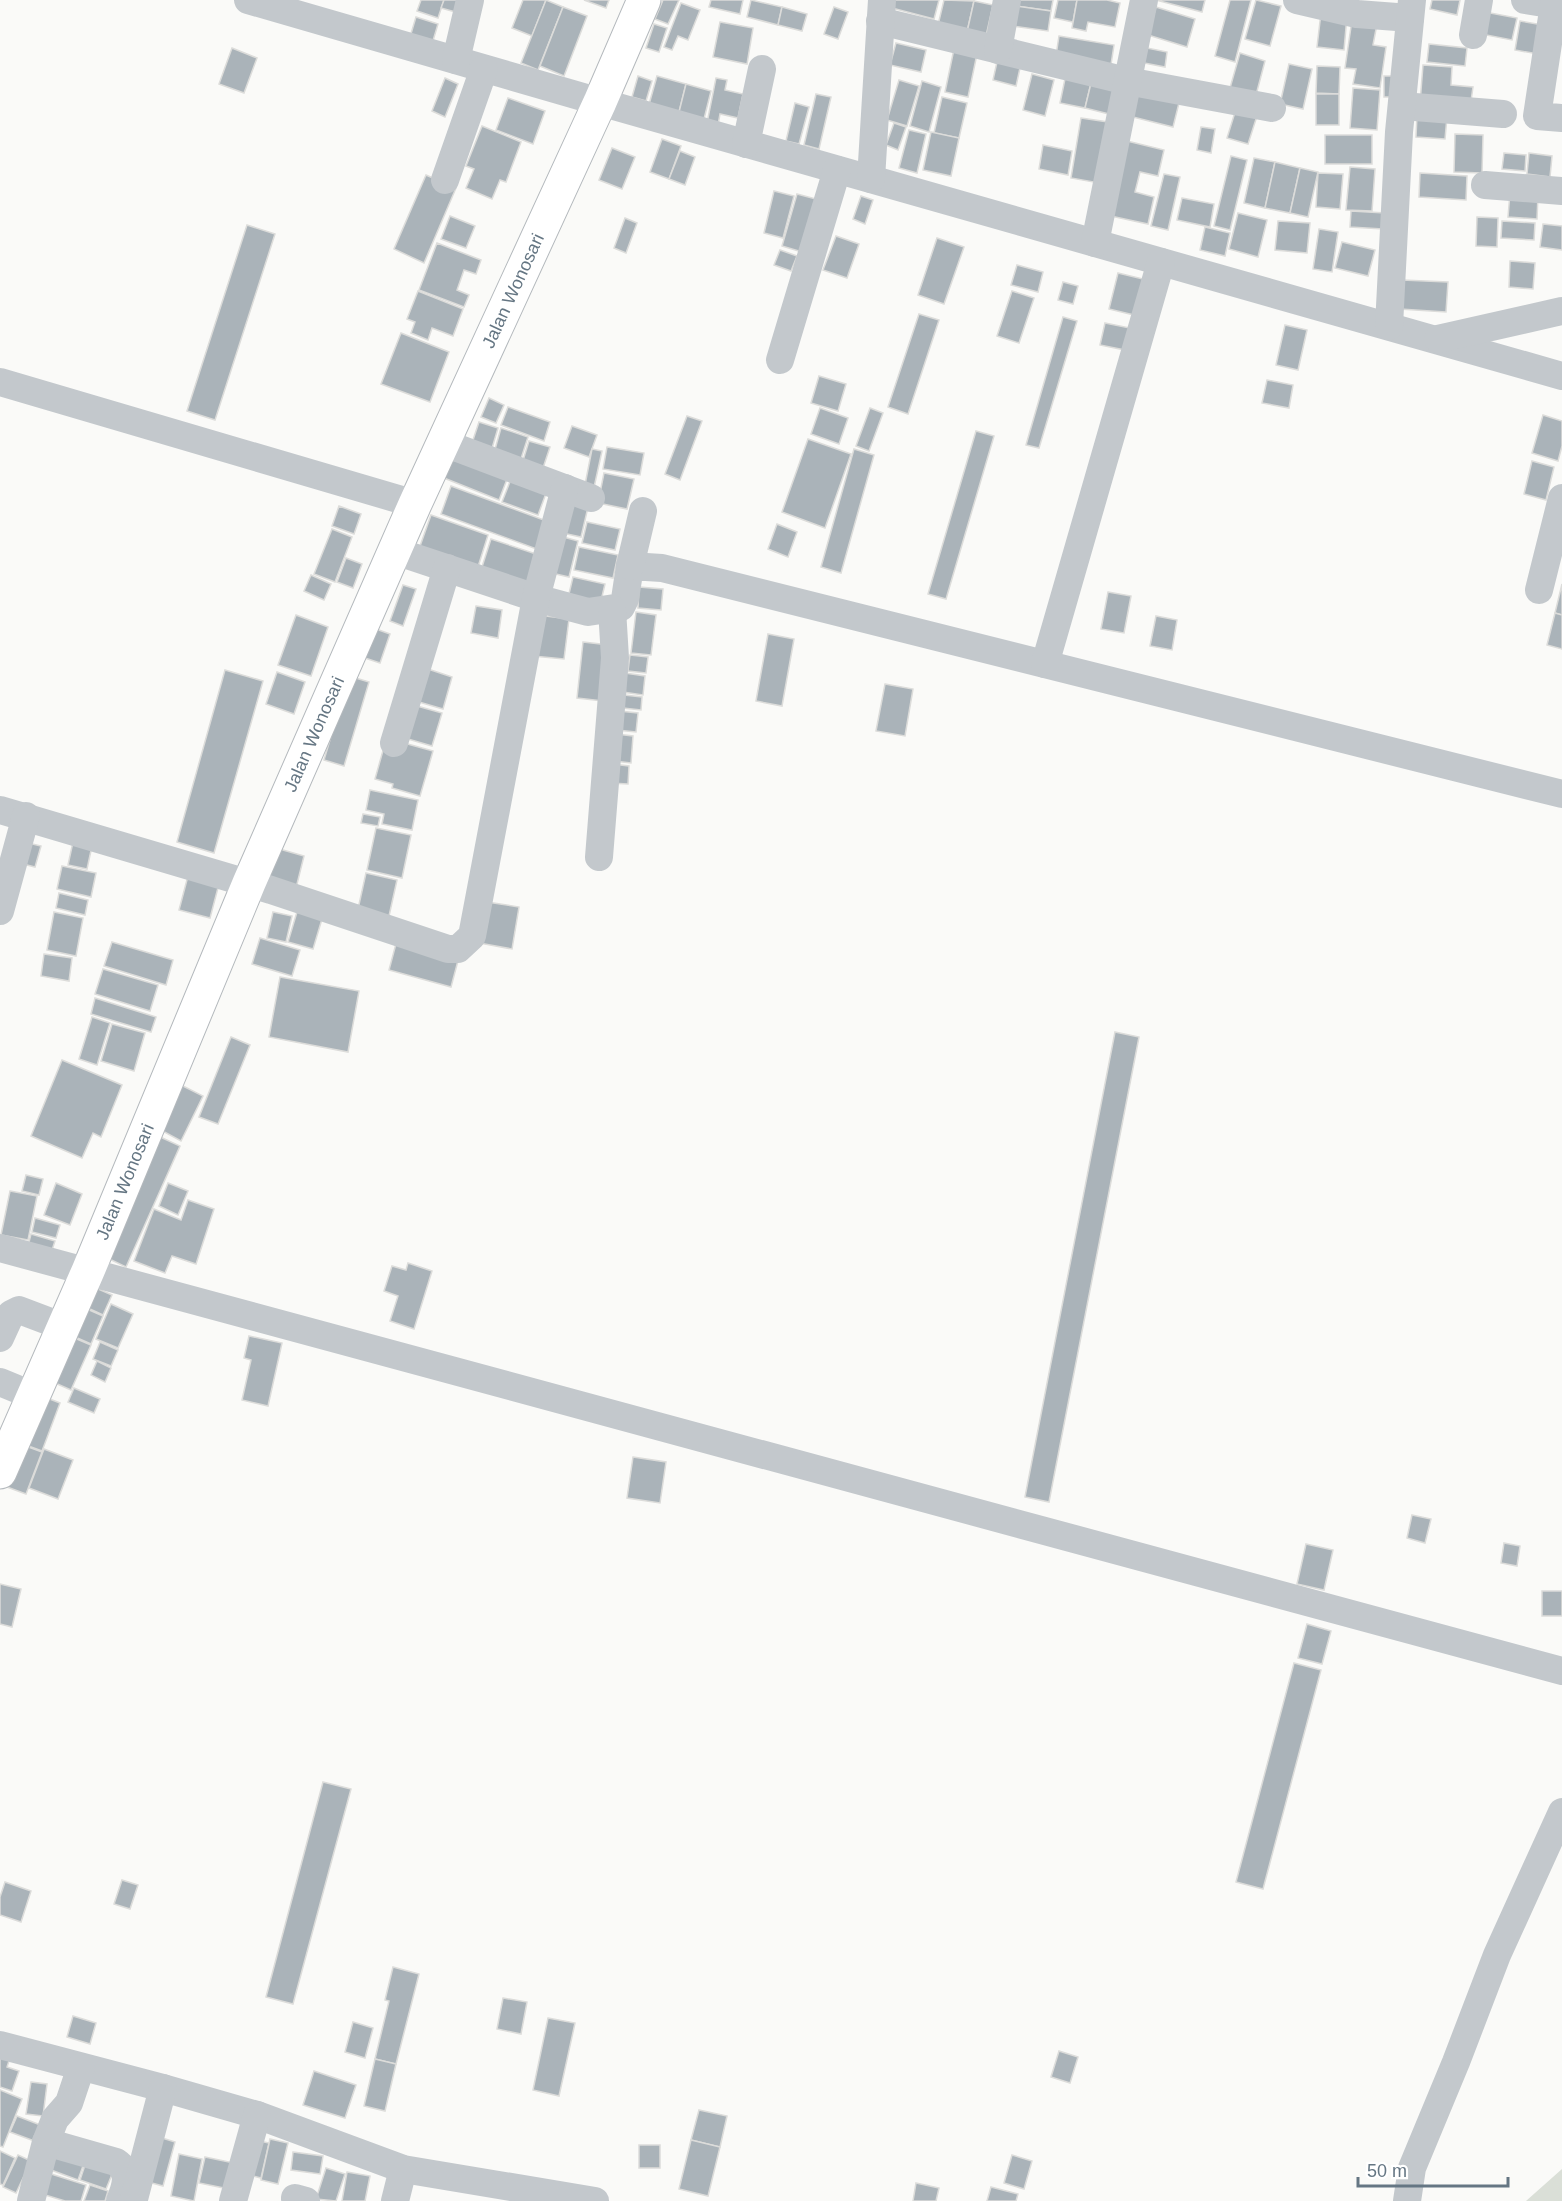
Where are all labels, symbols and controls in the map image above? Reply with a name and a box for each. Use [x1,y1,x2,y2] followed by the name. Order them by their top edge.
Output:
[478,230,548,351] street label: Jalan Wonosari
[280,673,348,795] street label: Jalan Wonosari
[92,1121,158,1243] street label: Jalan Wonosari
[1358,2150,1508,2188] scale bar
[1367,2161,1407,2181] text: 50 m

